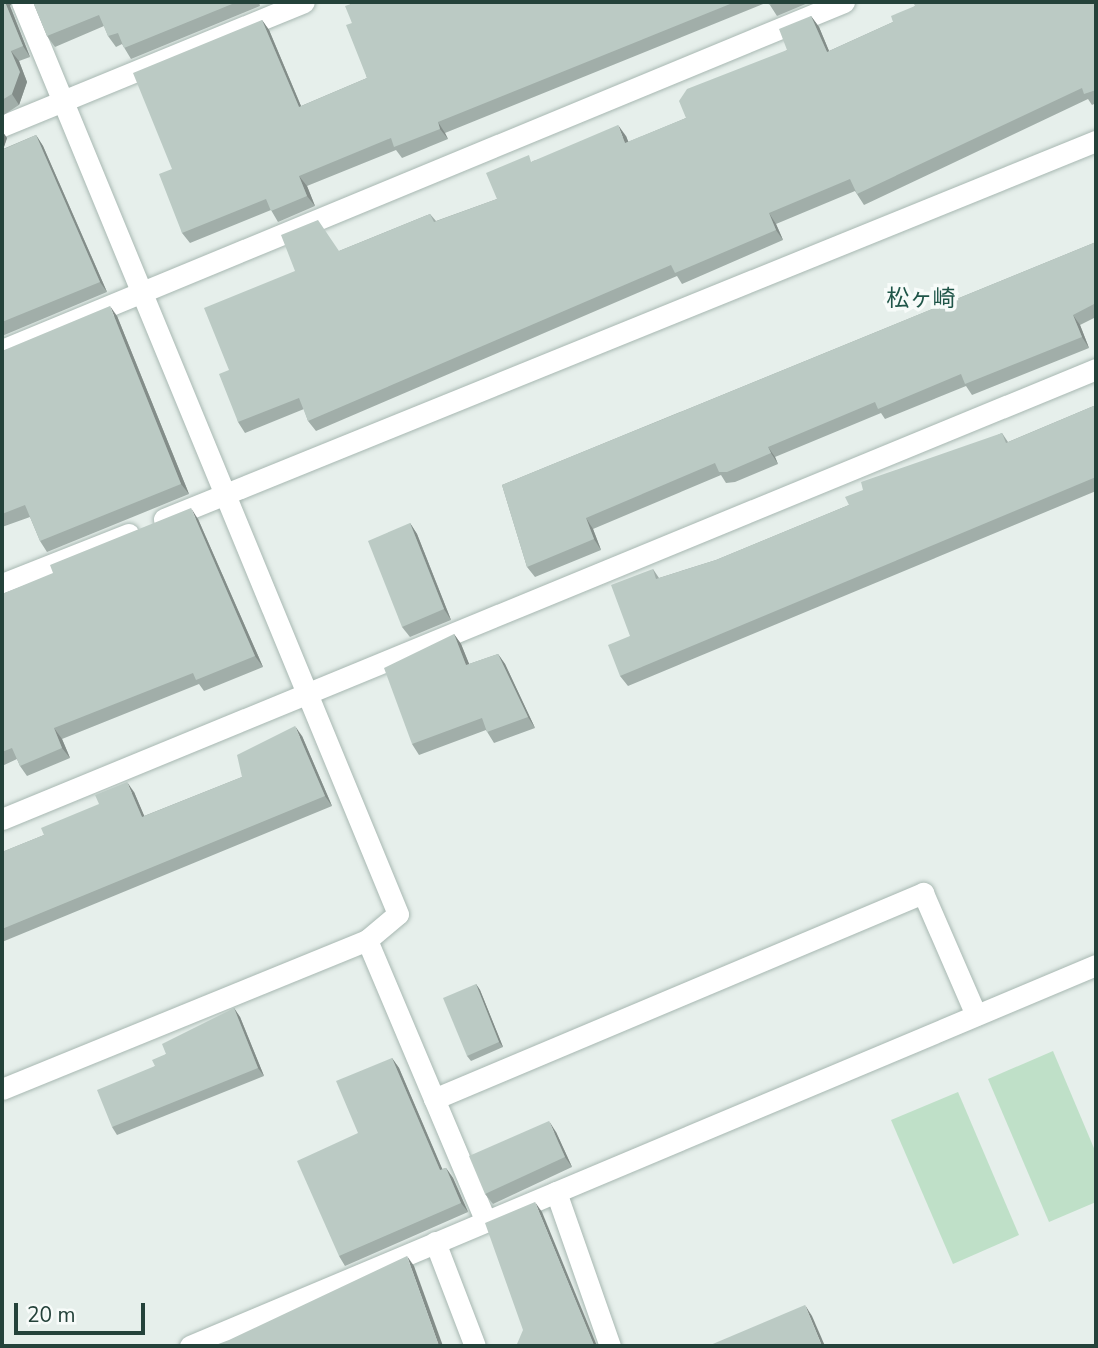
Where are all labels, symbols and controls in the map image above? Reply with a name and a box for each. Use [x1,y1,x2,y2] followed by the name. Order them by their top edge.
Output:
[887,285,955,313] district label: 松ヶ崎
[18,1288,149,1332] scale bar
[27,1301,76,1329] text: 20 m

